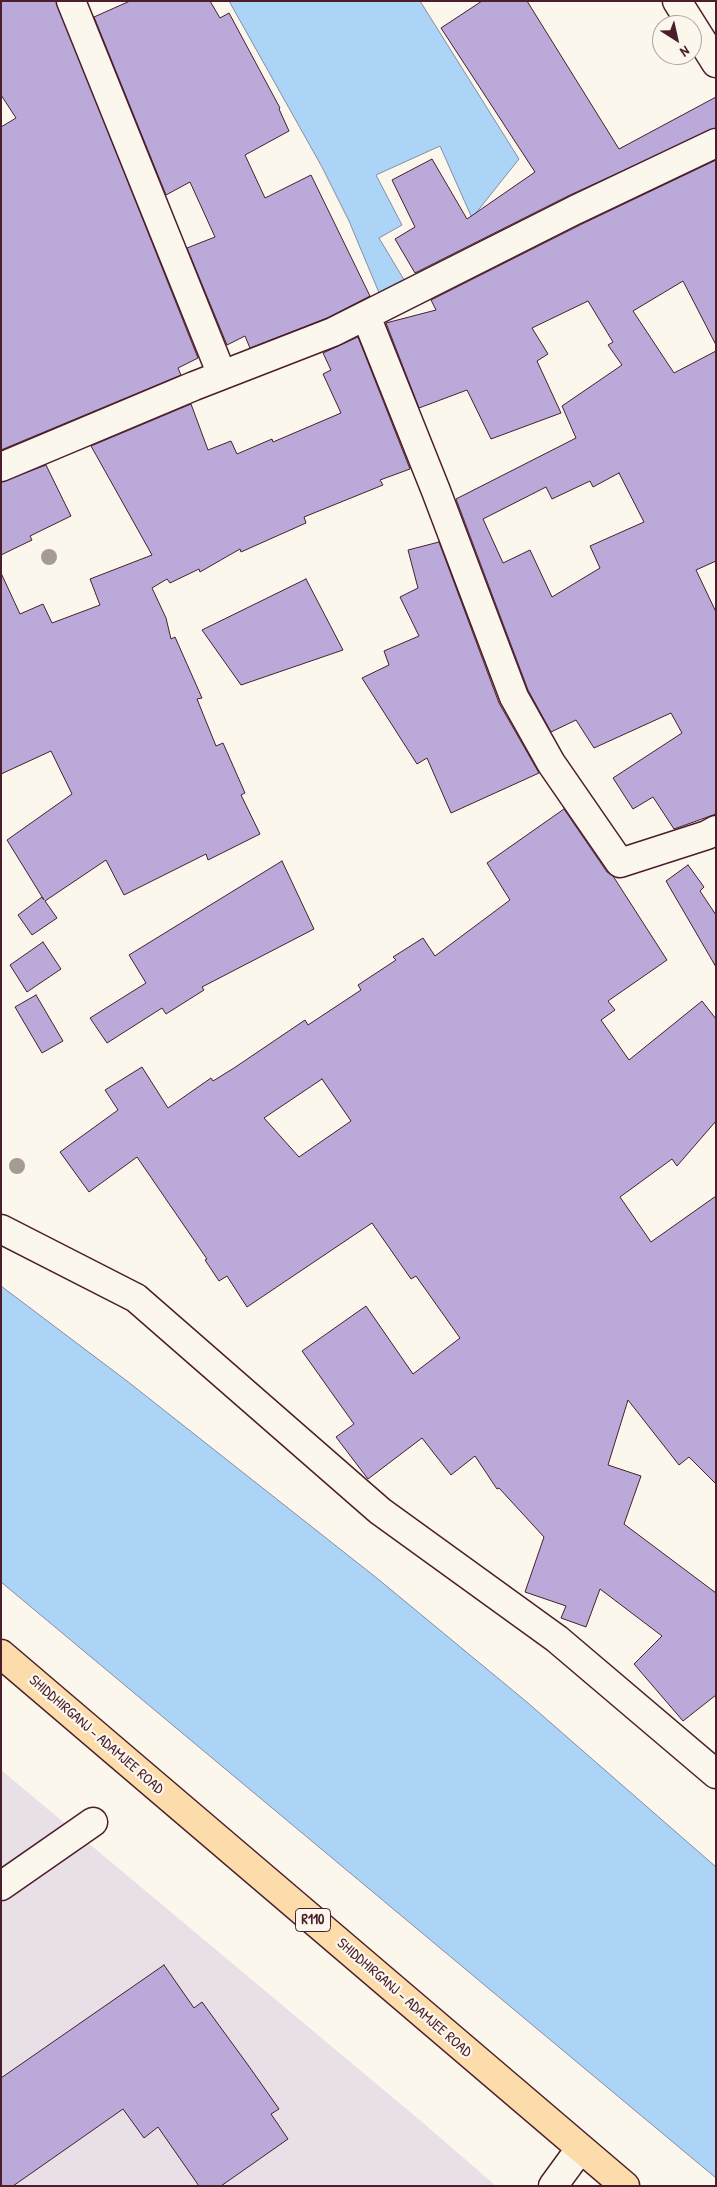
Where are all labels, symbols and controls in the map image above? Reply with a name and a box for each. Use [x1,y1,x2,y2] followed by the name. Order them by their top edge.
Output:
[652,15,702,65] north arrow
[677,42,694,62] text: N
[25,1672,167,1798] street label: SHIDDHIRGANJ - ADAMJEE ROAD
[296,1908,330,1932] road number: R110
[333,1935,475,2061] street label: SHIDDHIRGANJ - ADAMJEE ROAD

